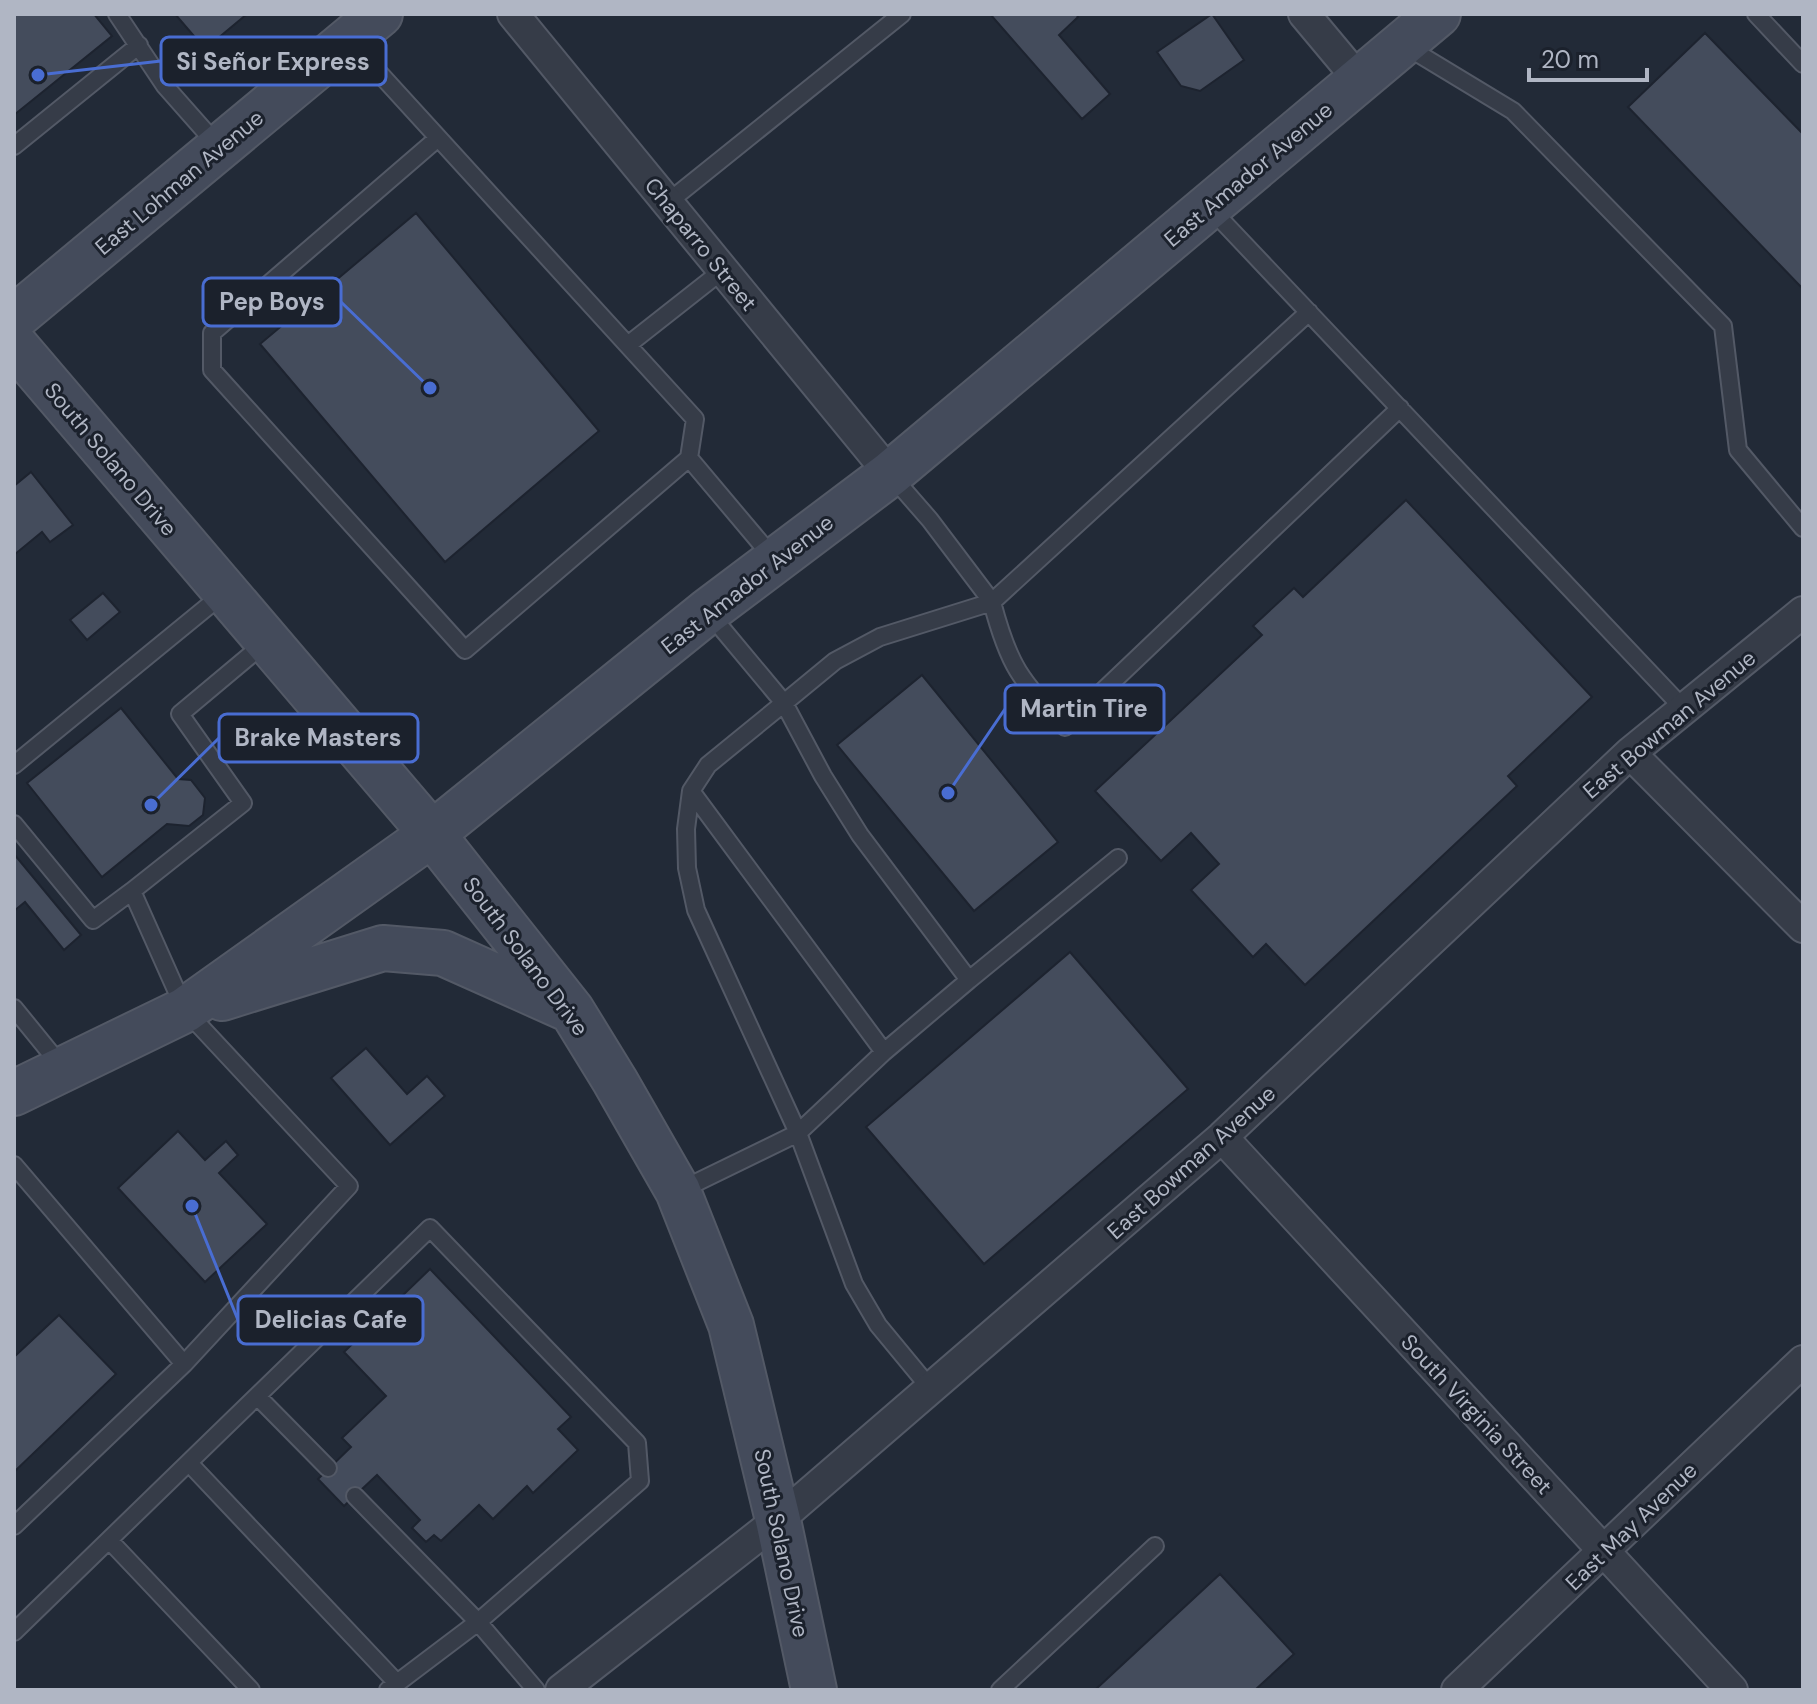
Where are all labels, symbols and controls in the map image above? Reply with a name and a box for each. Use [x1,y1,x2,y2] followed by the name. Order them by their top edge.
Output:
[1529,32,1647,82] scale bar
[161,37,386,85] callout: Si Señor Express
[1541,44,1599,75] text: 20 m
[176,46,370,77] text: Si Señor Express
[1158,95,1339,253] street label: East Amador Avenue
[89,103,269,261] street label: East Lohman Avenue
[638,172,763,317] street label: Chaparro Street
[203,278,341,326] callout: Pep Boys
[219,286,325,317] text: Pep Boys
[38,377,183,542] street label: South Solano Drive
[655,508,839,661] street label: East Amador Avenue
[1577,644,1762,805] street label: East Bowman Avenue
[1005,685,1164,733] callout: Martin Tire
[1020,693,1148,724] text: Martin Tire
[219,714,418,762] callout: Brake Masters
[235,722,402,753] text: Brake Masters
[456,871,595,1042] street label: South Solano Drive
[1101,1079,1282,1246] street label: East Bowman Avenue
[238,1296,423,1344] callout: Delicias Cafe
[255,1304,407,1335] text: Delicias Cafe
[1395,1328,1559,1501] street label: South Virginia Street
[747,1446,816,1640] street label: South Solano Drive
[1559,1456,1703,1597] street label: East May Avenue

